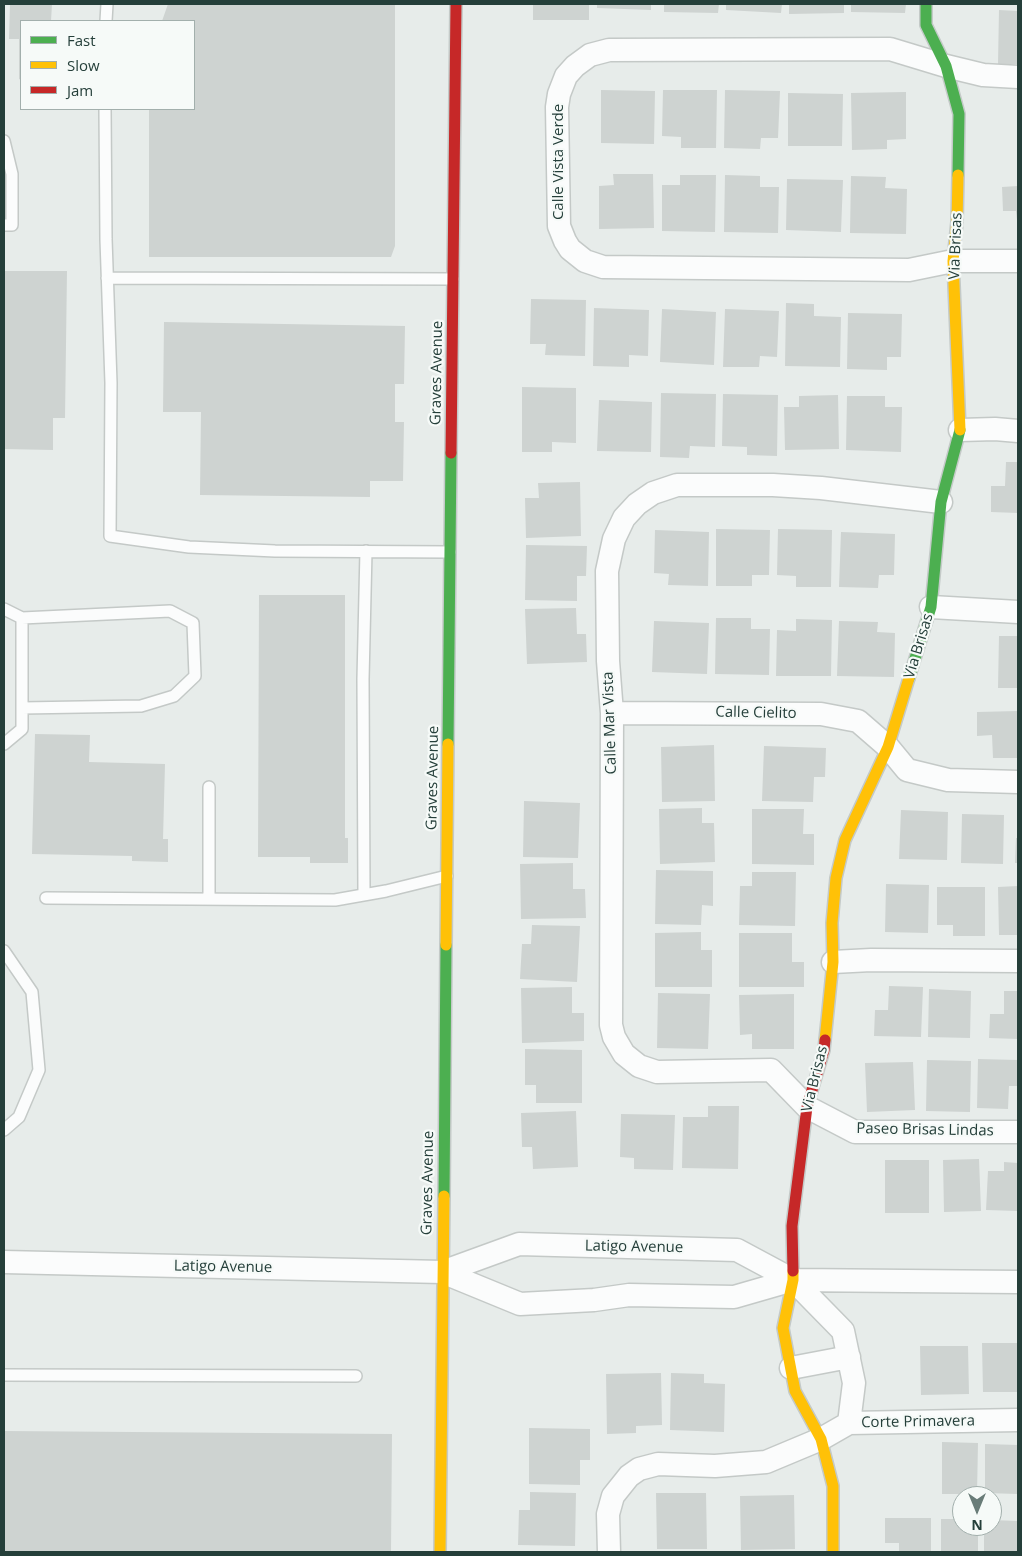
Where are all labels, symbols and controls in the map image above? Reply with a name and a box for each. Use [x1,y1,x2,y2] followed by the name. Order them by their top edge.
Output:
[20,20,195,110] legend
[67,30,96,50] text: Fast
[67,55,100,75] text: Slow
[67,80,93,100] text: Jam
[550,104,568,220] street label: Calle Vista Verde
[946,212,966,280] street label: Via Brisas
[427,321,447,425] street label: Graves Avenue
[901,611,937,681] street label: Via Brisas
[599,671,621,775] street label: Calle Mar Vista
[715,703,797,723] street label: Calle Cielito
[423,726,443,830] street label: Graves Avenue
[798,1044,832,1114] street label: Via Brisas
[856,1120,994,1140] street label: Paseo Brisas Lindas
[418,1131,438,1235] street label: Graves Avenue
[585,1237,683,1257] street label: Latigo Avenue
[174,1257,272,1277] street label: Latigo Avenue
[861,1412,975,1432] street label: Corte Primavera
[952,1486,1002,1536] north arrow
[971,1516,983,1535] text: N

